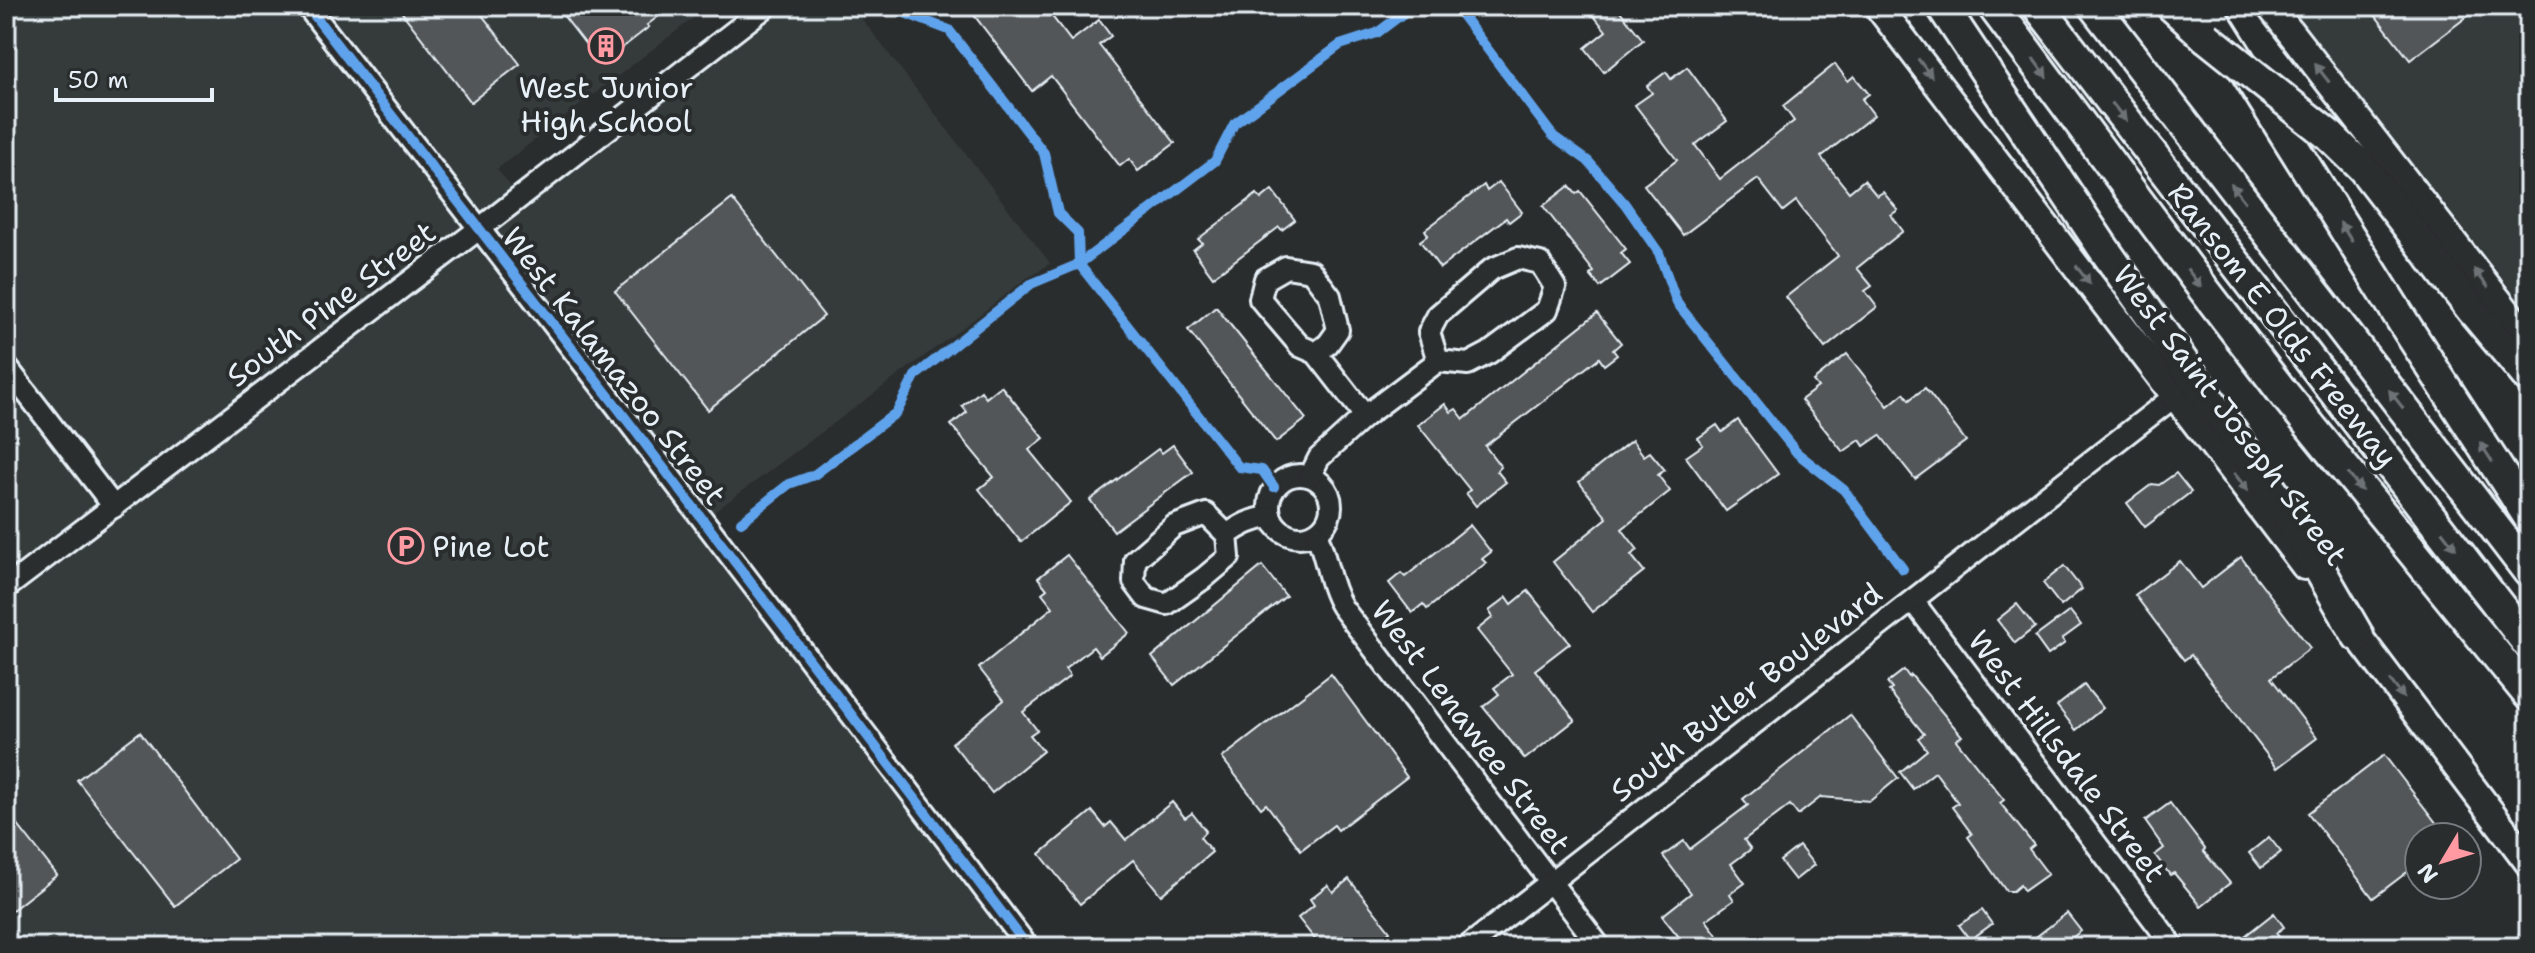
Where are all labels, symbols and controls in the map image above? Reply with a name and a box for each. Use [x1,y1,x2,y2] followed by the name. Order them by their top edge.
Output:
[587,27,625,65] building icon: West Junior High School
[56,52,212,102] scale bar
[1917,58,1933,78] one-way arrow
[2032,58,2047,79] one-way arrow
[2314,63,2330,83] one-way arrow
[68,64,128,96] text: 50 m
[519,67,693,142] place label: West Junior High School
[2111,102,2127,122] one-way arrow
[2159,174,2407,476] street label: Ransom E Olds Freeway
[2230,183,2246,203] one-way arrow
[218,212,444,396] street label: South Pine Street
[492,218,736,514] street label: West Kalamazoo Street
[2339,222,2354,243] one-way arrow
[2103,256,2357,574] street label: West Saint Joseph Street
[2074,265,2090,285] one-way arrow
[2186,267,2202,288] one-way arrow
[2474,268,2490,288] one-way arrow
[2389,389,2405,409] one-way arrow
[2480,441,2494,463] one-way arrow
[2232,472,2248,492] one-way arrow
[2346,472,2363,492] one-way arrow
[432,526,550,567] place label: Pine Lot
[387,527,425,565] parking icon: Pine Lot
[2440,530,2456,550] one-way arrow
[1602,573,1890,811] street label: South Butler Boulevard
[1362,591,1580,863] street label: West Lenawee Street
[1959,622,2175,890] street label: West Hillsdale Street
[2389,679,2405,699] one-way arrow
[2403,821,2483,901] north arrow
[2411,857,2444,889] text: N

